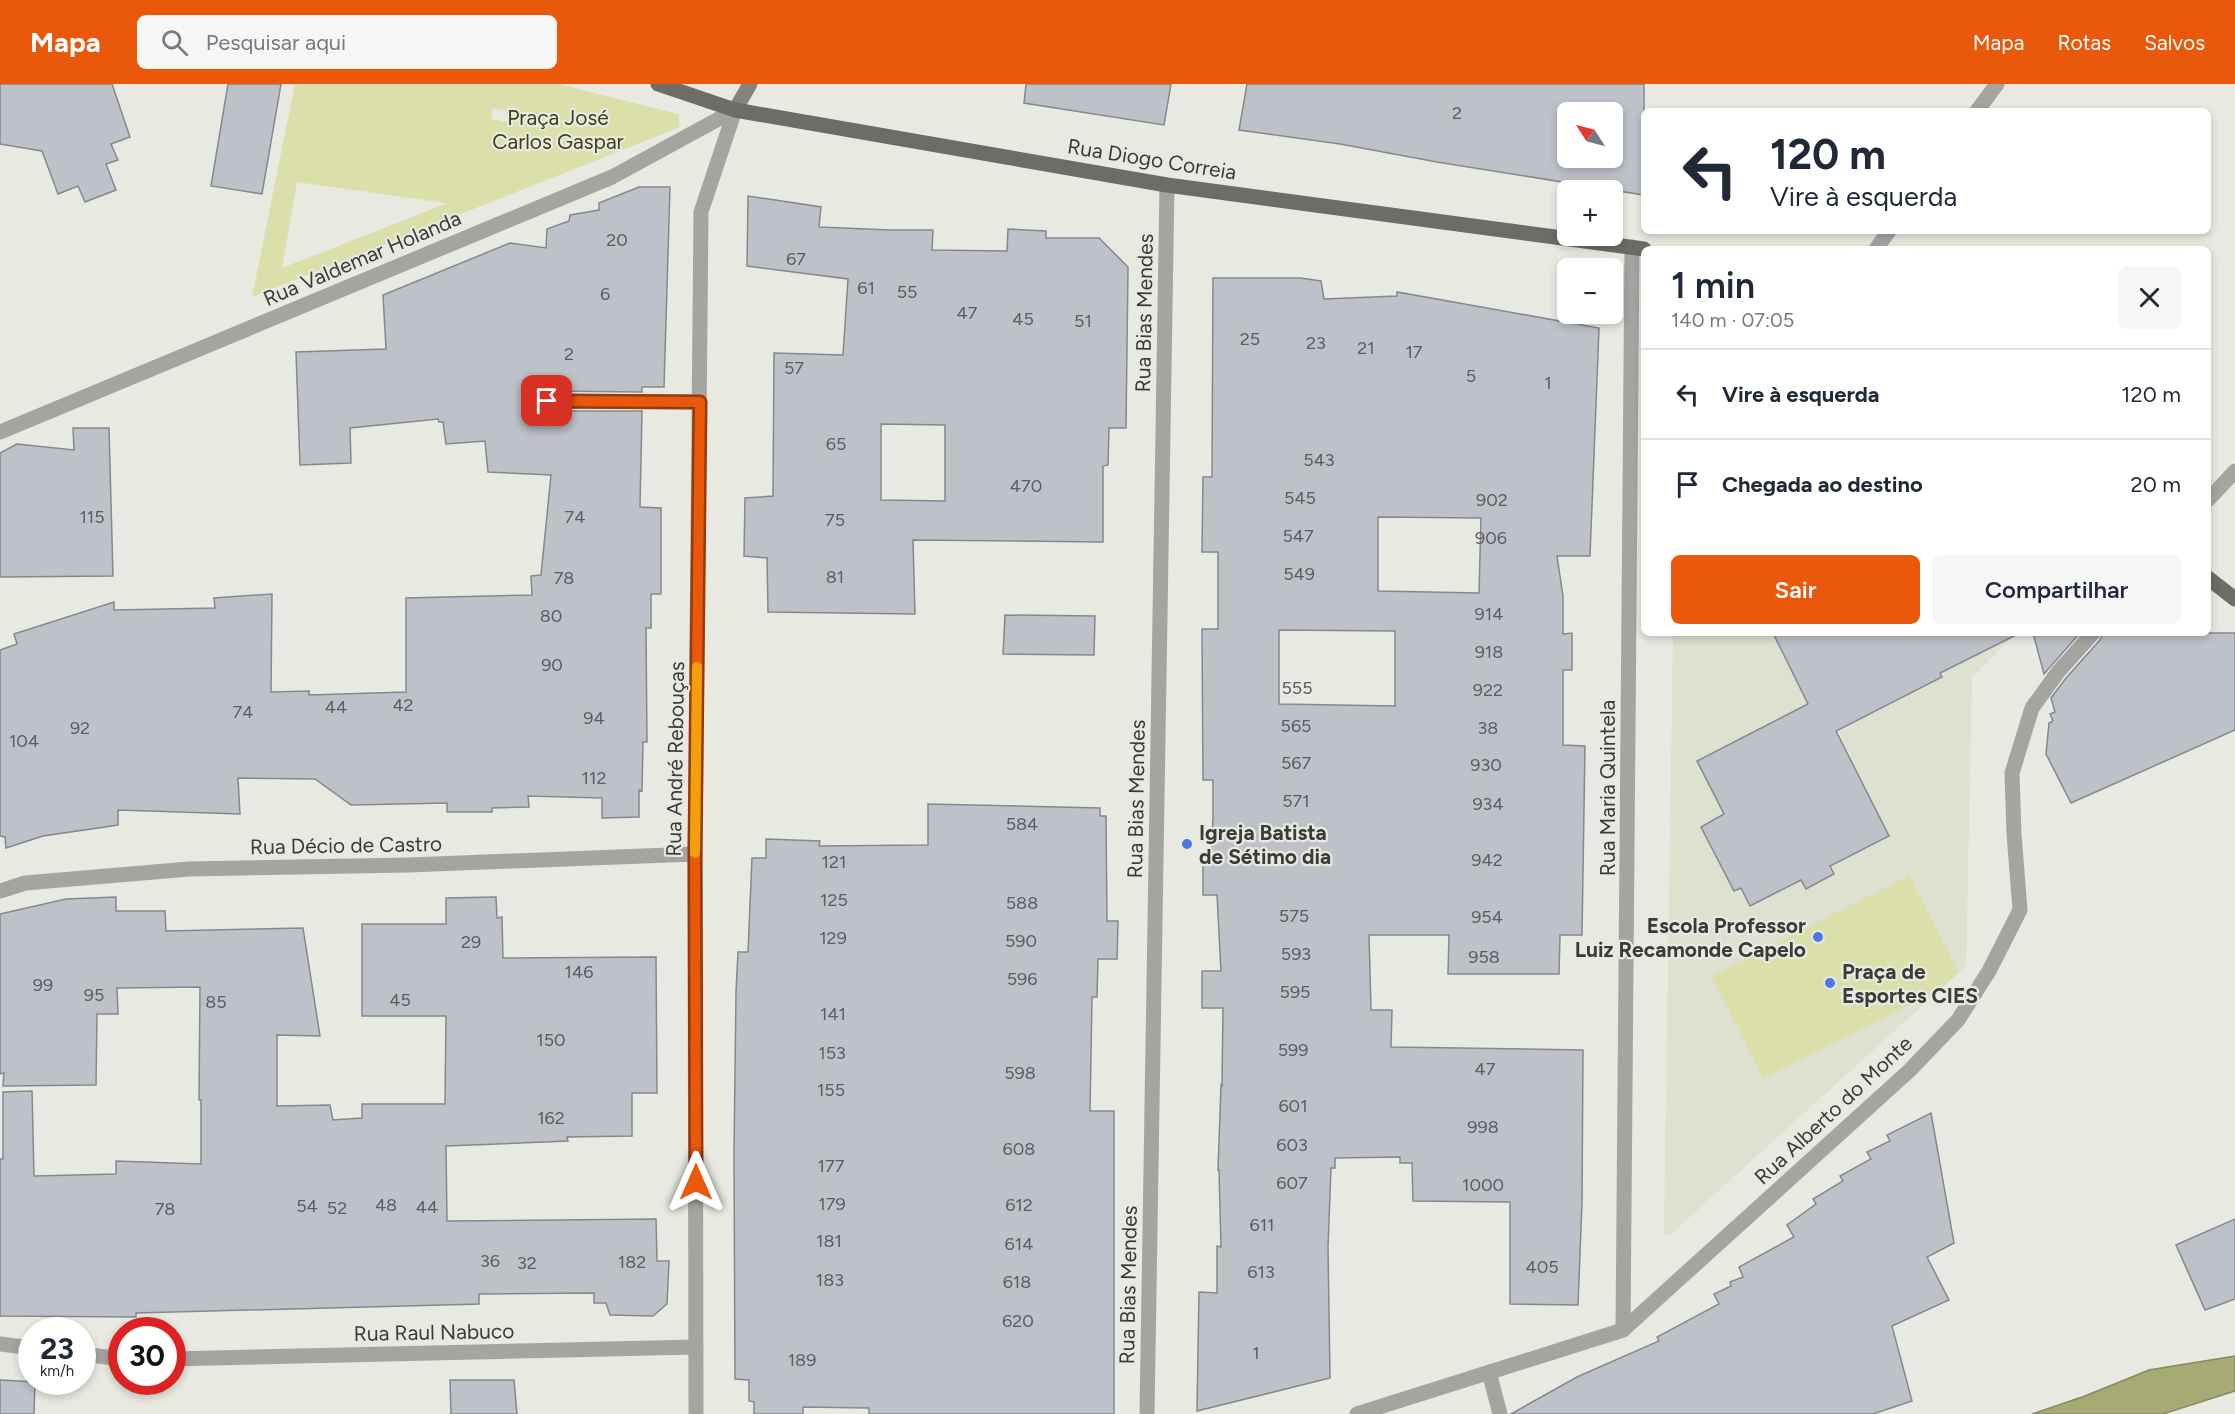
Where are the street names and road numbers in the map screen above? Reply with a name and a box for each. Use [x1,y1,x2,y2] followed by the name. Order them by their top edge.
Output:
[1066,133,1238,185] street label: Rua Diogo Correia
[259,205,465,311] street label: Rua Valdemar Holanda
[1130,233,1158,393] street label: Rua Bias Mendes
[661,661,689,857] street label: Rua André Rebouças
[1595,700,1620,876] street label: Rua Maria Quintela
[1122,719,1150,879] street label: Rua Bias Mendes
[250,831,442,859] street label: Rua Décio de Castro
[1749,1030,1917,1190] street label: Rua Alberto do Monte
[1114,1205,1142,1365] street label: Rua Bias Mendes
[353,1318,515,1346] street label: Rua Raul Nabuco

